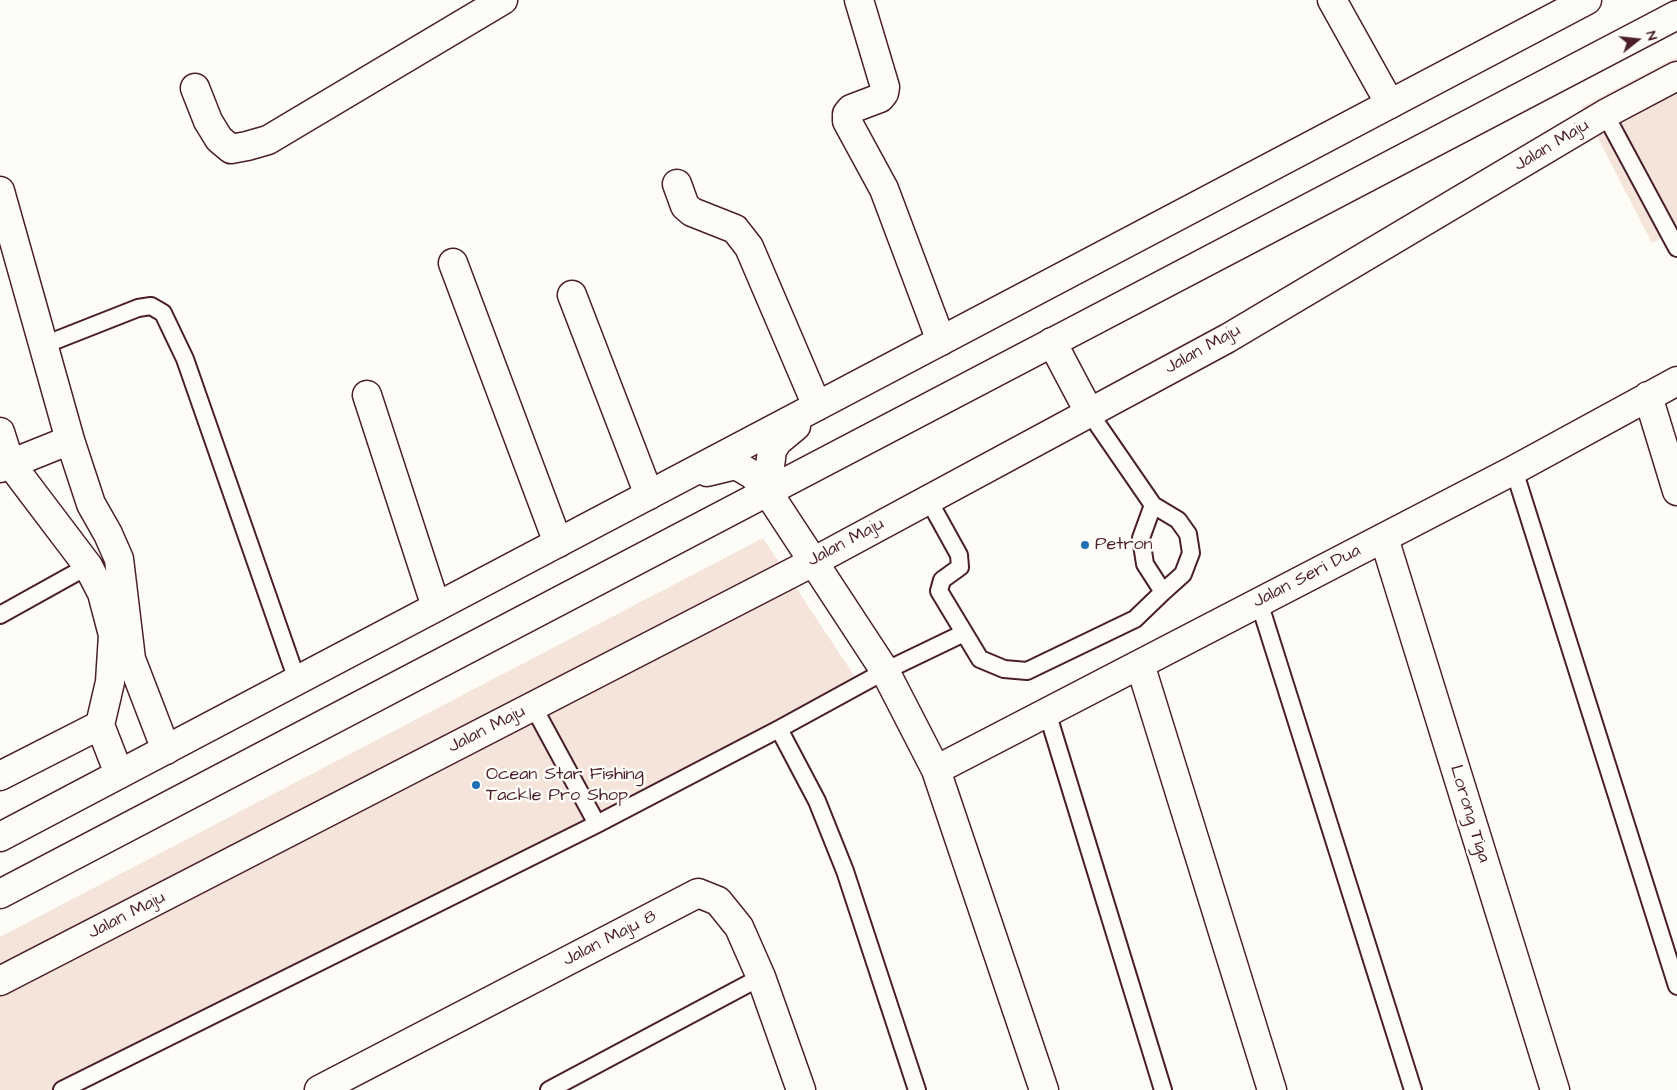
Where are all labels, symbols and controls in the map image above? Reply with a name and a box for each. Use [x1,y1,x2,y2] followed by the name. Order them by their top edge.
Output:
[1612,15,1662,65] north arrow
[1641,29,1662,43] text: N
[1511,115,1593,177] street label: Jalan Maju
[1161,320,1245,380] street label: Jalan Maju
[804,514,888,572] street label: Jalan Maju
[1095,534,1153,556] place label: Petron
[1079,539,1091,551] marker: Petron
[1250,541,1364,613] street label: Jalan Seri Dua
[445,701,529,759] street label: Jalan Maju
[1444,763,1494,865] street label: Lorong Tiga
[486,764,644,806] place label: Ocean Star Fishing Tackle Pro Shop
[470,779,482,791] marker: Ocean Star Fishing Tackle Pro Shop
[85,887,169,945] street label: Jalan Maju
[560,906,660,972] street label: Jalan Maju 8

